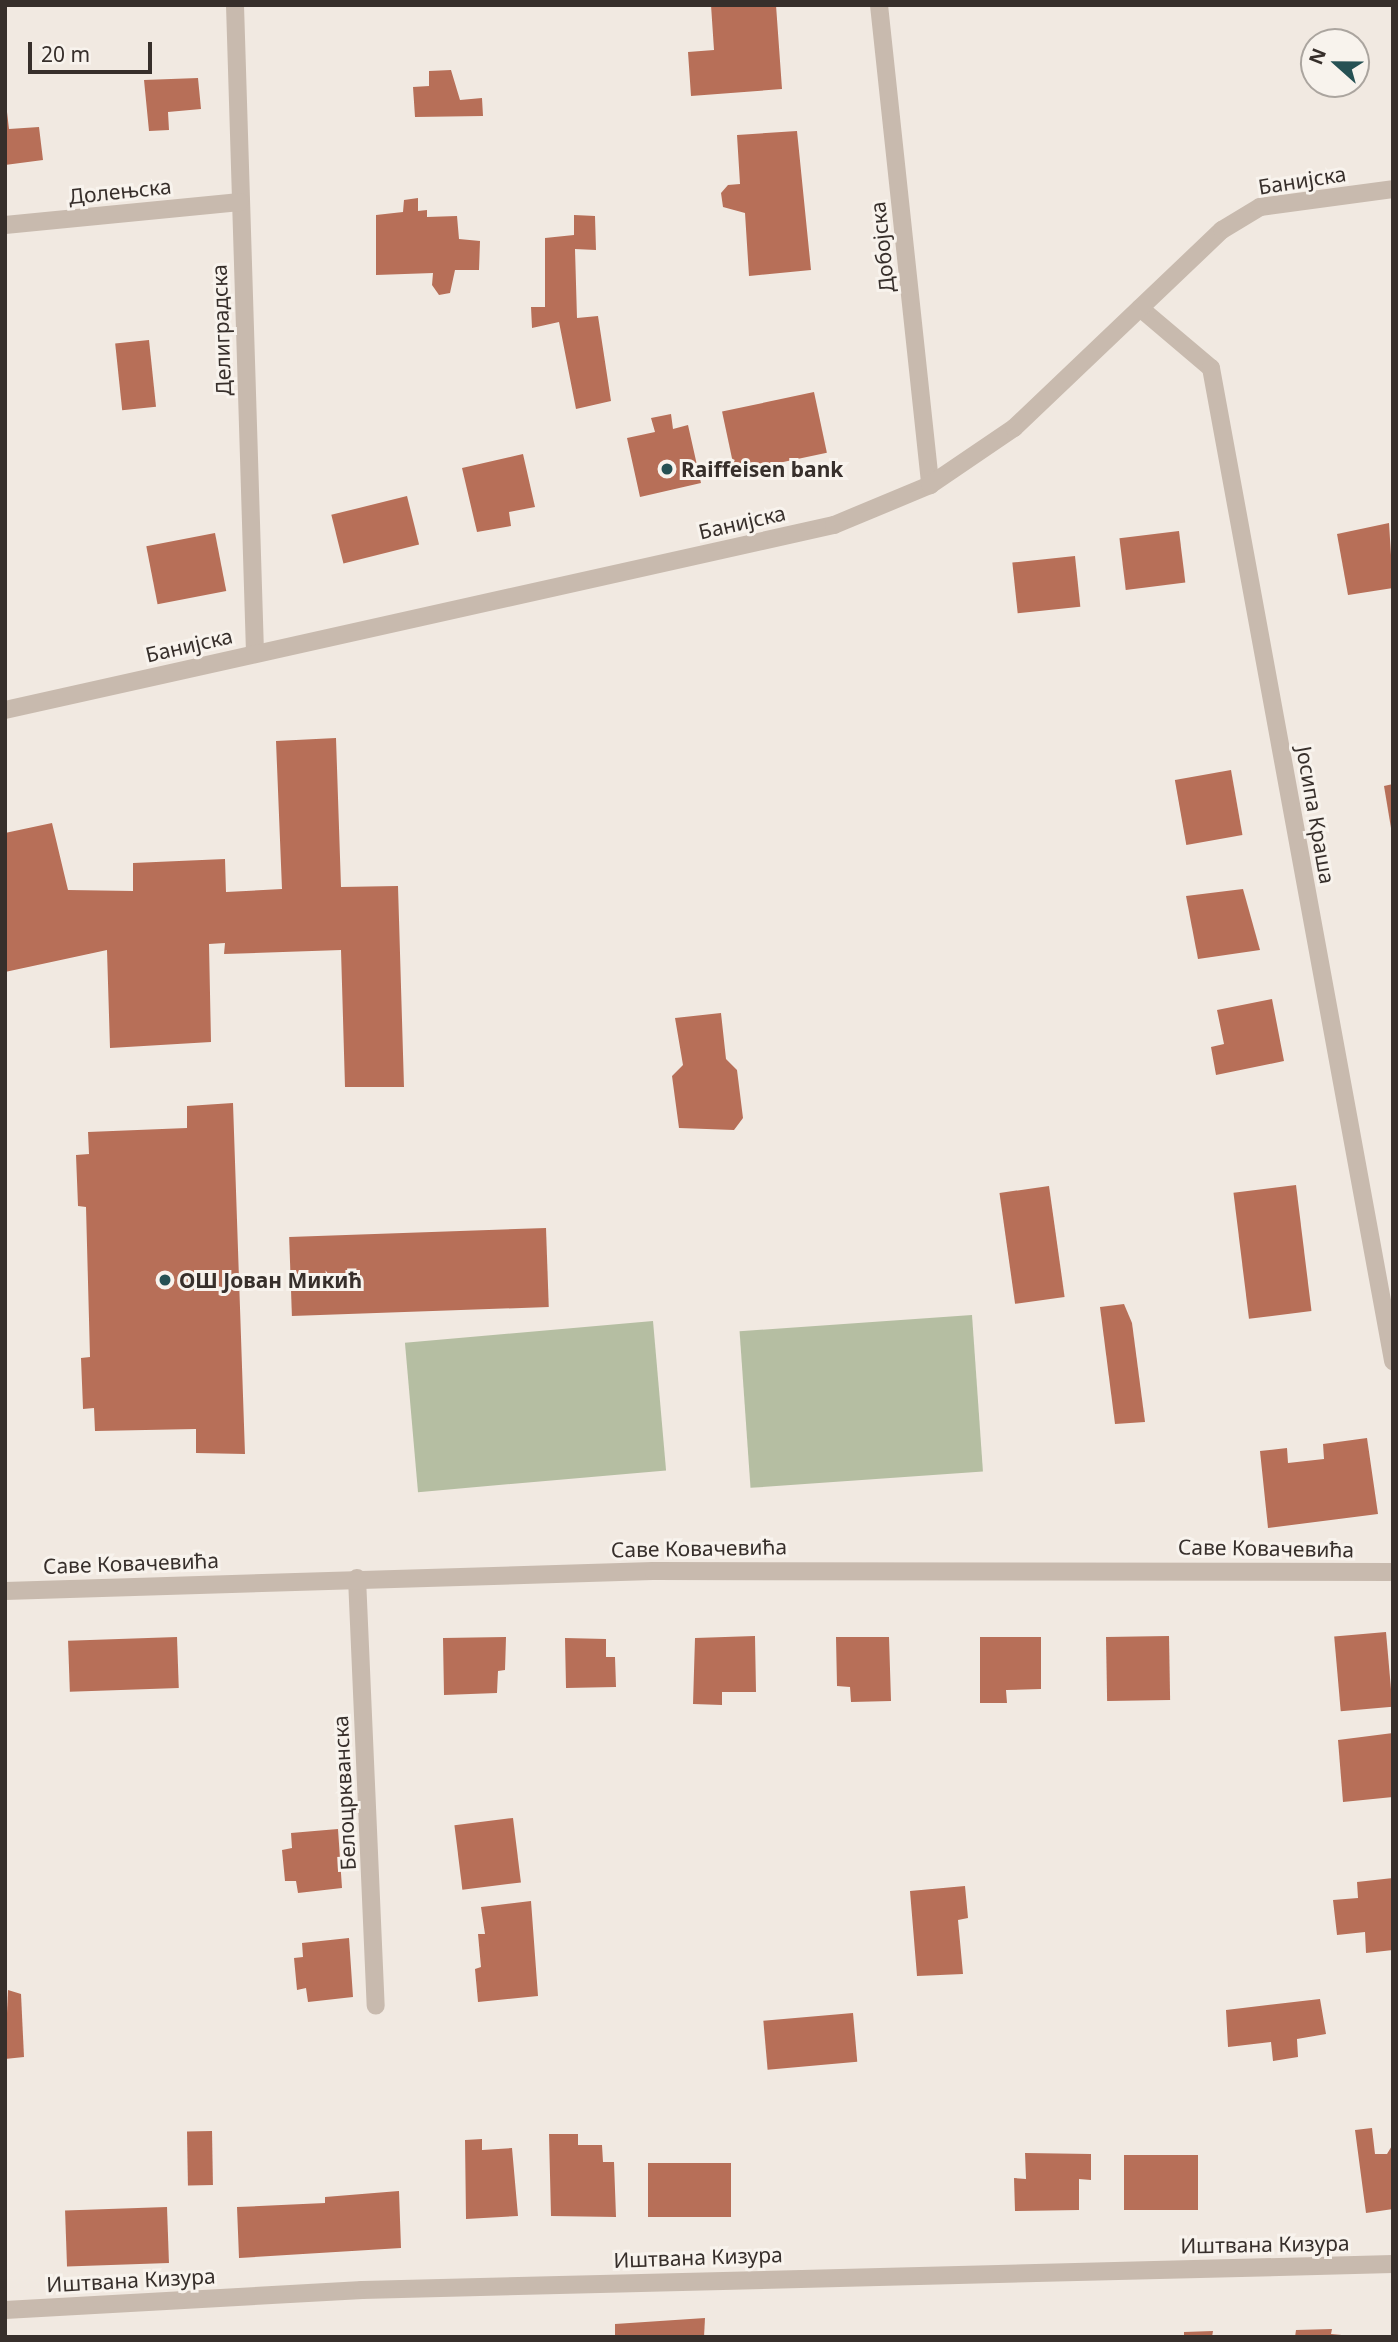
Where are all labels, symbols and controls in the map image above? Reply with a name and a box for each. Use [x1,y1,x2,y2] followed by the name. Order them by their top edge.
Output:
[32,28,156,72] scale bar
[1300,28,1370,98] north arrow
[41,40,90,68] text: 20 m
[1302,44,1332,68] text: N
[1256,161,1348,199] street label: Банијска
[67,173,173,209] street label: Долењска
[865,200,899,294] street label: Добојска
[206,264,236,396] street label: Делиградска
[681,456,843,482] place label: Raiffeisen bank
[659,461,675,477] marker: Raiffeisen bank
[696,500,788,544] street label: Банијска
[143,623,235,667] street label: Банијска
[1291,744,1341,886] street label: Јосипа Краша
[179,1267,362,1293] place label: ОШ Јован Микић
[157,1272,173,1288] marker: ОШ Јован Микић
[611,1534,787,1562] street label: Саве Ковачевића
[1178,1534,1354,1562] street label: Саве Ковачевића
[43,1547,219,1579] street label: Саве Ковачевића
[327,1715,361,1871] street label: Белоцркванска
[1180,2230,1350,2258] street label: Иштвана Кизура
[613,2241,783,2273] street label: Иштвана Кизура
[46,2263,216,2297] street label: Иштвана Кизура

